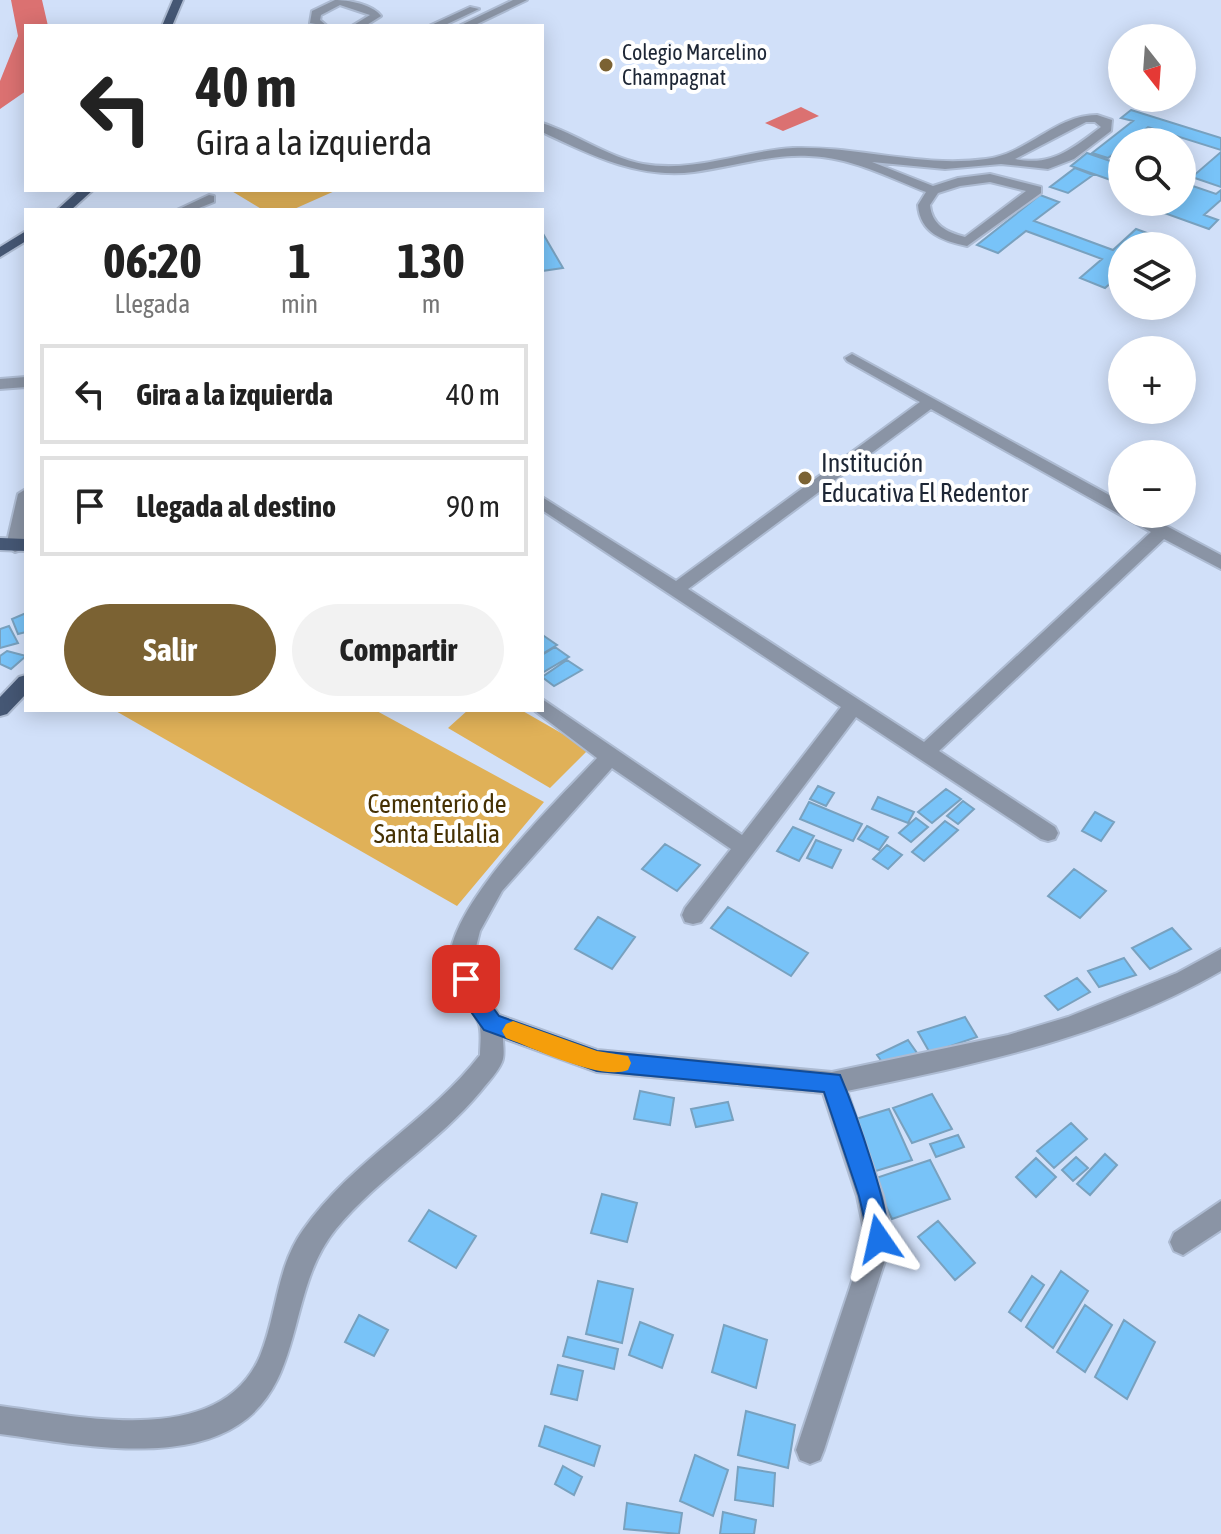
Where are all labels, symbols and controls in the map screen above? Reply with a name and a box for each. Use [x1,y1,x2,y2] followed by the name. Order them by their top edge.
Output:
[1108,24,1196,112] north arrow
[1108,24,1196,528] map controls
[622,39,767,90] place label: Colegio Marcelino Champagnat
[196,55,297,119] text: 40 m
[64,56,168,160] icon: left
[597,56,615,74] marker: Colegio Marcelino Champagnat
[196,121,432,163] text: Gira a la izquierda
[1108,128,1196,216] button: search
[1108,232,1196,320] button: layers
[103,233,202,288] text: 06:20
[288,233,311,288] text: 1
[397,233,465,288] text: 130
[115,289,190,319] text: Llegada
[281,289,318,319] text: min
[422,289,440,319] text: m
[1108,336,1196,424] button: +
[68,372,112,416] icon: left
[136,377,333,411] text: Gira a la izquierda
[446,377,500,411] text: 40 m
[1108,440,1196,528] button: −
[821,448,1029,508] place label: Institución Educativa El Redentor
[796,469,814,487] marker: Institución Educativa El Redentor
[68,484,112,528] icon: arrive
[136,489,336,523] text: Llegada al destino
[446,489,500,523] text: 90 m
[64,604,276,696] button: Salir
[292,604,504,696] button: Compartir
[367,789,507,849] park label: Cementerio de Santa Eulalia
[432,945,500,1013] pin
[444,957,488,1001] icon: arrive
[837,1197,921,1281] position arrow

